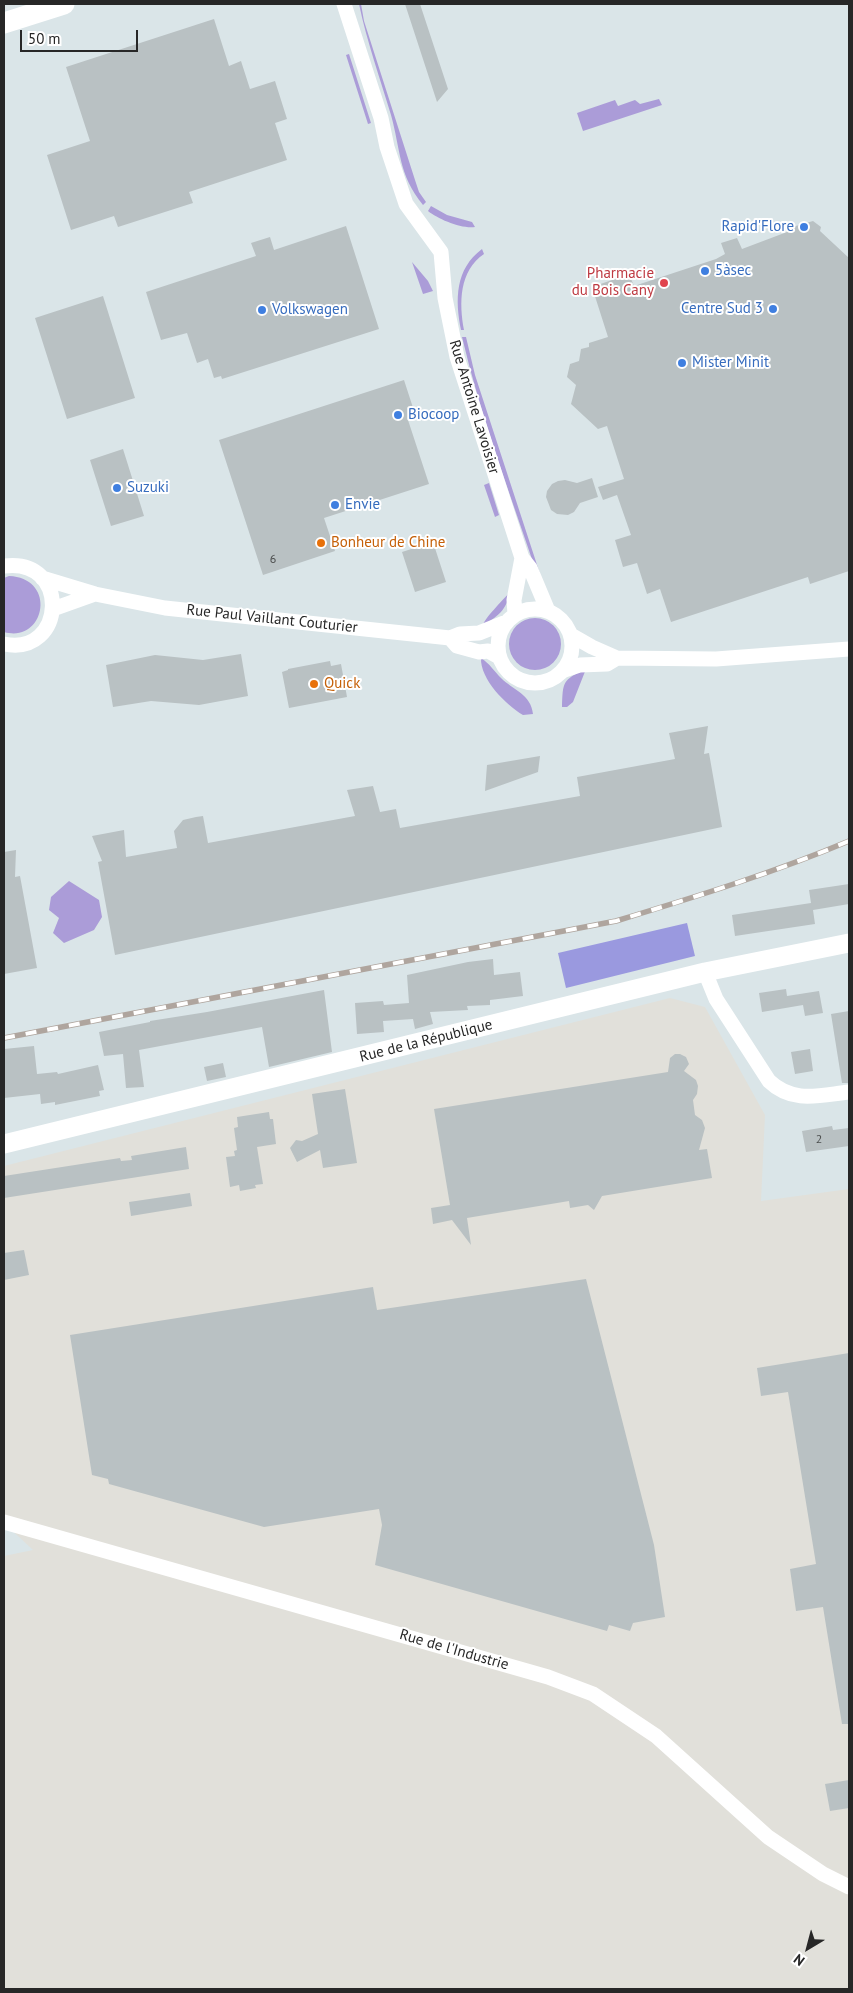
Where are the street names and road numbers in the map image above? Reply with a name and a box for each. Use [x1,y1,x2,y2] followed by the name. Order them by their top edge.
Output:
[445,338,503,476] street label: Rue Antoine Lavoisier
[185,601,359,637] street label: Rue Paul Vaillant Couturier
[358,1016,494,1066] street label: Rue de la République
[397,1626,511,1674] street label: Rue de l'Industrie

